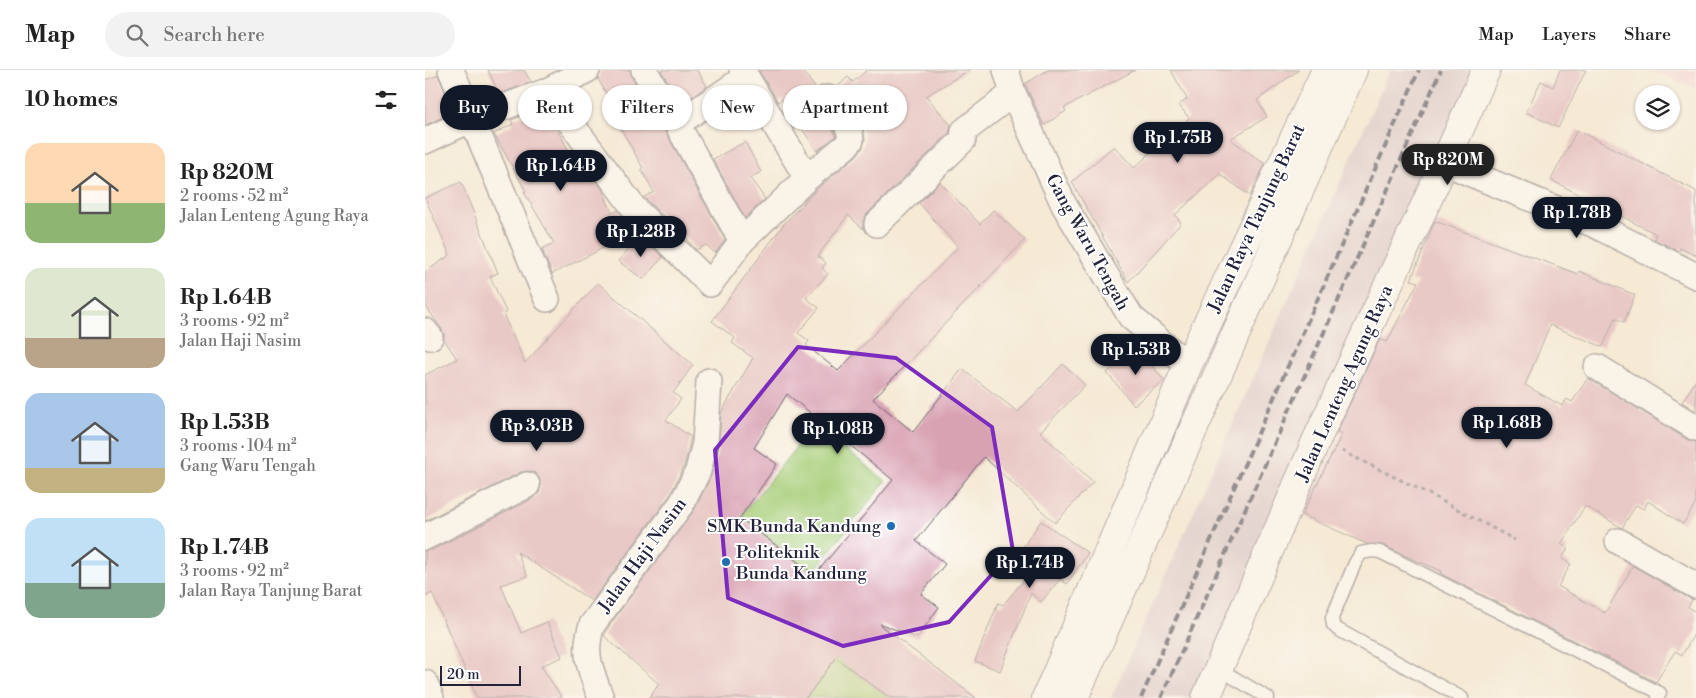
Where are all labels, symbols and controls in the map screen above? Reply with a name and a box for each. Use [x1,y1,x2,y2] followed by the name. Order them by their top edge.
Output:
[105,12,455,57] search box
[25,20,75,50] text: Map
[123,21,151,49] icon: search
[163,23,265,47] text: Search here
[1479,23,1514,46] text: Map
[1542,23,1596,46] text: Layers
[1624,23,1671,46] text: Share
[440,85,508,130] chip: Buy
[518,85,592,130] chip: Rent
[602,85,692,130] chip: Filters
[702,85,773,130] chip: New
[783,85,907,130] chip: Apartment
[1635,85,1680,130] map controls
[1635,85,1680,130] button: layers
[372,86,400,114] icon: filters
[25,87,118,113] text: 10 homes
[1202,120,1311,317] street label: Jalan Raya Tanjung Barat
[1126,122,1230,164] pin: Rp 1.75B
[1144,128,1212,148] text: Rp 1.75B
[1402,144,1494,186] pin: Rp 820M
[509,150,613,192] pin: Rp 1.64B
[1412,150,1484,170] text: Rp 820M
[526,156,596,176] text: Rp 1.64B
[180,160,273,186] text: Rp 820M
[65,163,125,223] icon: home
[1040,170,1135,315] street label: Gang Waru Tengah
[180,186,288,206] text: 2 rooms · 52 m²
[1525,196,1629,239] pin: Rp 1.78B
[1543,203,1611,223] text: Rp 1.78B
[180,206,369,226] text: Jalan Lenteng Agung Raya
[589,216,693,258] pin: Rp 1.28B
[607,222,675,242] text: Rp 1.28B
[1290,281,1398,486] street label: Jalan Lenteng Agung Raya
[180,285,272,311] text: Rp 1.64B
[65,288,125,348] icon: home
[180,311,289,331] text: 3 rooms · 92 m²
[180,331,301,351] text: Jalan Haji Nasim
[1084,334,1188,376] pin: Rp 1.53B
[1102,340,1170,360] text: Rp 1.53B
[1455,406,1559,449] pin: Rp 1.68B
[180,410,270,436] text: Rp 1.53B
[485,410,589,452] pin: Rp 3.03B
[786,412,890,455] pin: Rp 1.08B
[65,413,125,473] icon: home
[1472,413,1542,433] text: Rp 1.68B
[501,416,573,436] text: Rp 3.03B
[803,419,873,439] text: Rp 1.08B
[180,436,297,456] text: 3 rooms · 104 m²
[180,456,316,476] text: Gang Waru Tengah
[592,493,692,618] street label: Jalan Haji Nasim
[707,515,882,538] place label: SMK Bunda Kandung
[885,520,897,532] marker: SMK Bunda Kandung
[180,535,269,561] text: Rp 1.74B
[65,538,125,598] icon: home
[735,541,868,585] place label: Politeknik Bunda Kandung
[978,546,1082,589] pin: Rp 1.74B
[996,553,1064,573] text: Rp 1.74B
[720,556,732,568] marker: Politeknik Bunda Kandung
[180,561,289,581] text: 3 rooms · 92 m²
[180,581,362,601] text: Jalan Raya Tanjung Barat
[440,663,521,686] scale bar
[447,666,479,684] text: 20 m

